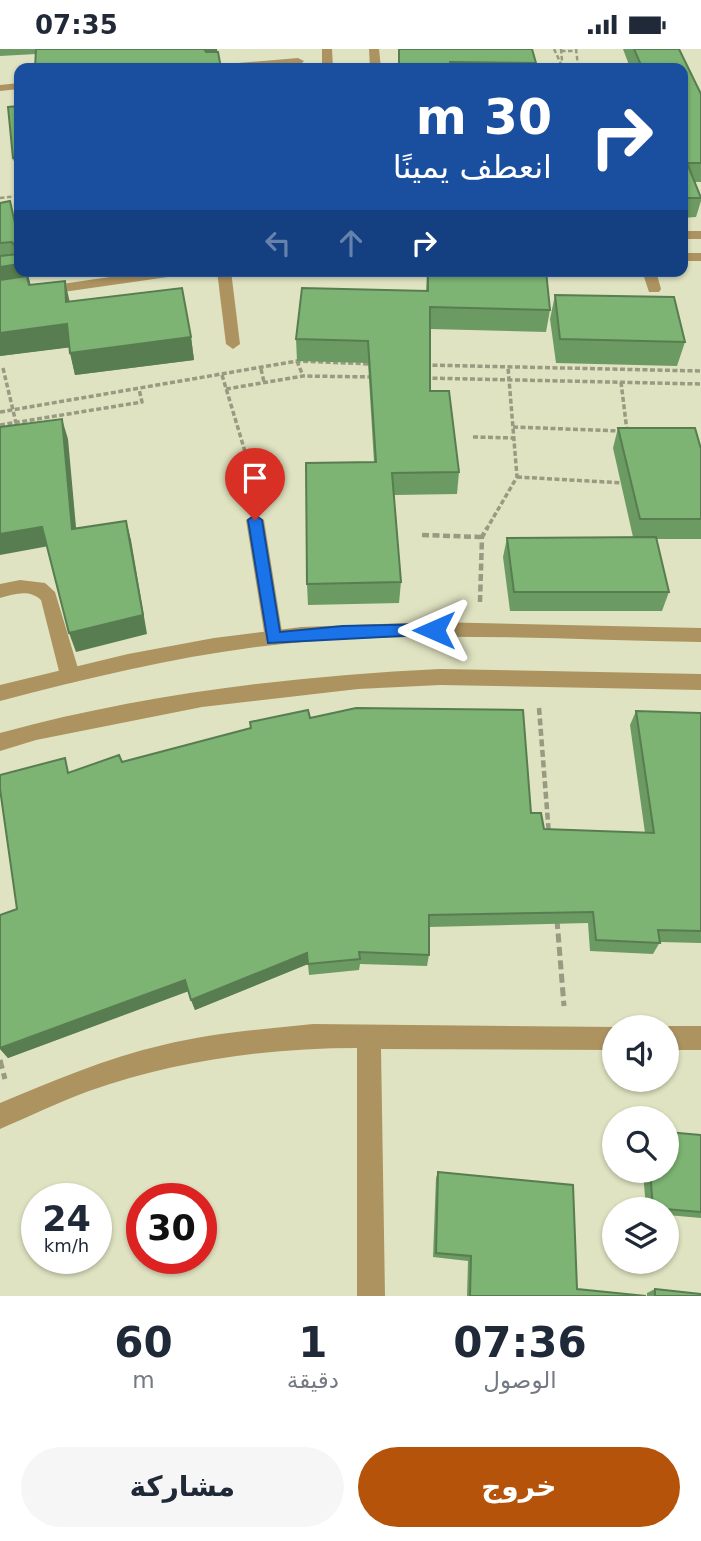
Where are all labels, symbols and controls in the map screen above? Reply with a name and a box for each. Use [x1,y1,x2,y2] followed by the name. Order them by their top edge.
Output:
[35,10,118,40] text: 07:35
[416,89,552,146] text: 30 m
[576,91,667,182] icon: right
[393,148,552,186] text: انعطف يمينًا
[259,224,297,262] icon: left
[332,224,370,262] icon: ahead
[405,224,443,262] icon: right
[225,448,285,520] pin
[236,459,274,497] icon: arrive
[397,593,471,667] position arrow
[602,1015,679,1274] map controls
[602,1015,679,1092] button: sound
[602,1106,679,1183] button: search
[126,1183,217,1274] speed limit sign: 30
[602,1197,679,1274] button: layers
[42,1199,91,1239] text: 24
[44,1235,89,1256] text: km/h
[114,1318,173,1367] text: 60
[298,1318,327,1367] text: 1
[453,1318,587,1367] text: 07:36
[132,1367,155,1393] text: m
[287,1367,339,1393] text: دقيقة
[483,1367,557,1393] text: الوصول
[21,1447,344,1527] button: مشاركة
[358,1447,680,1527] button: خروج

